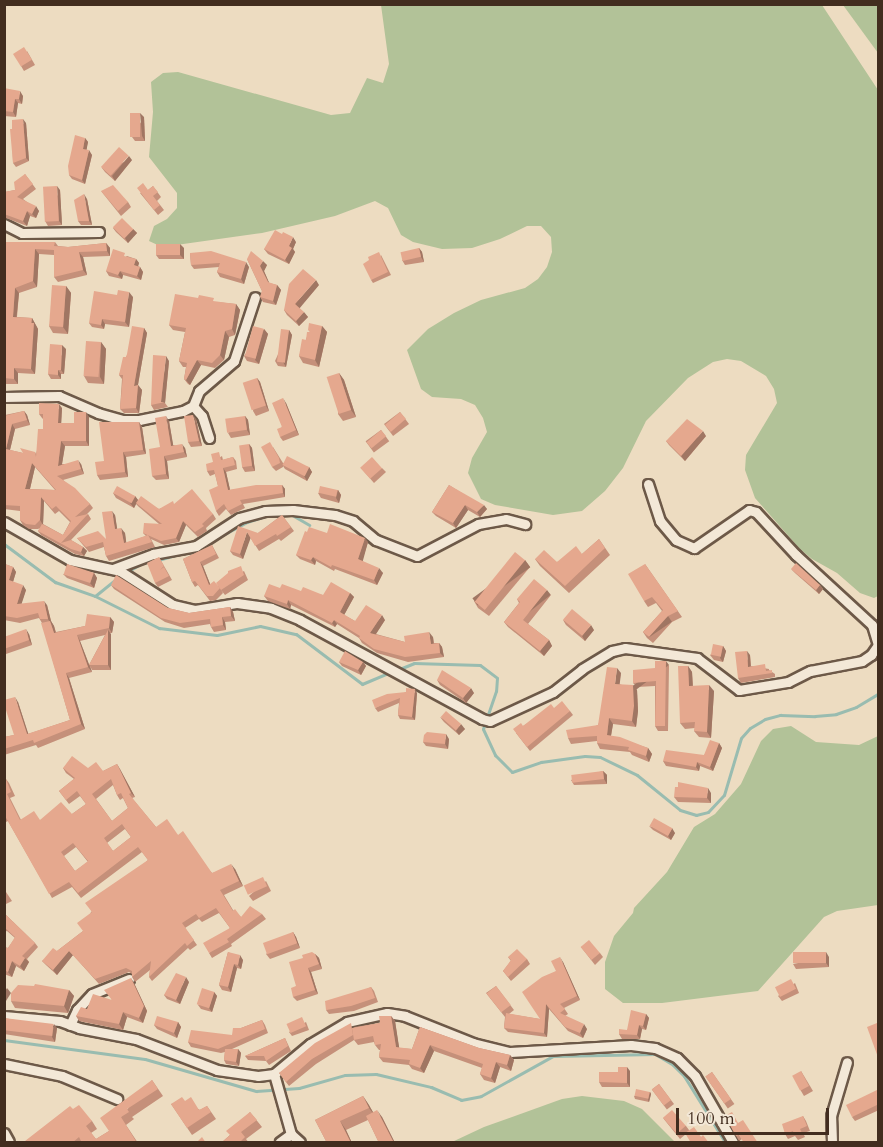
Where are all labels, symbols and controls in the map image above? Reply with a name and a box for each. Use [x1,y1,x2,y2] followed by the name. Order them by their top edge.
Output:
[679,1096,832,1134] scale bar
[687,1106,735,1131] text: 100 m

